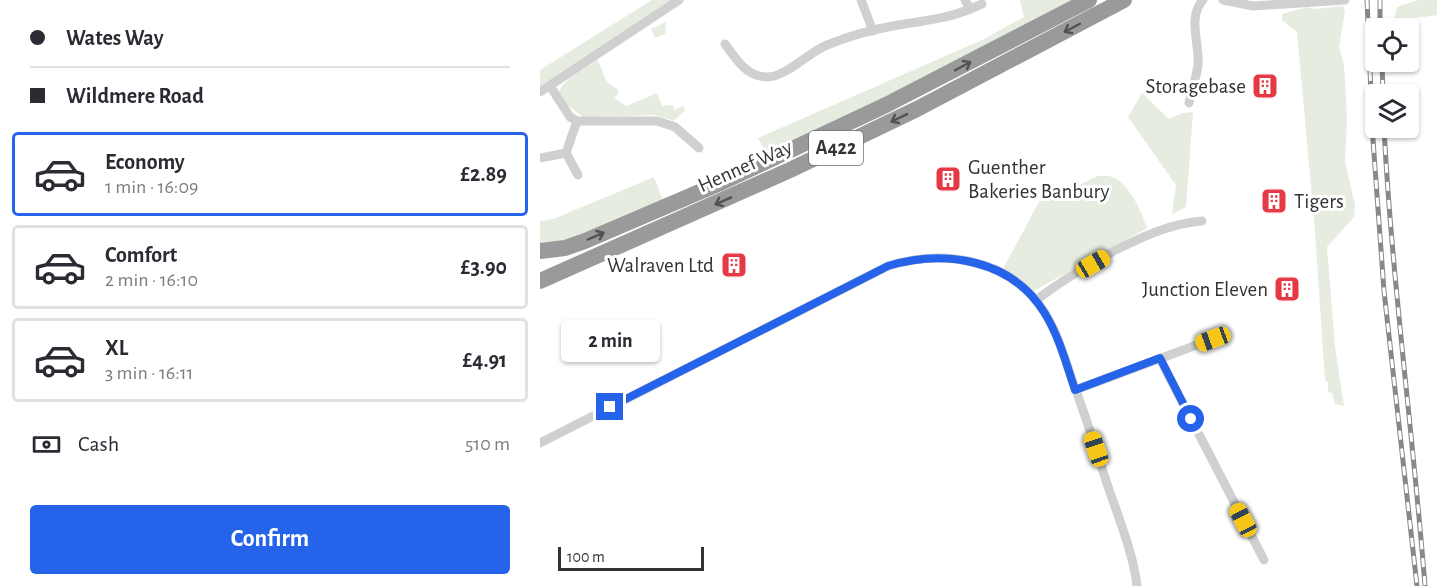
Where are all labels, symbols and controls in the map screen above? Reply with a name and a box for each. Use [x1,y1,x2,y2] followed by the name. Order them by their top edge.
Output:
[1365,18,1419,138] map controls
[1365,18,1419,72] button: locate
[1064,23,1082,34] one-way arrow
[66,27,164,49] text: Wates Way
[954,59,972,71] one-way arrow
[1250,71,1280,101] building icon: Storagebase
[1145,76,1246,97] place label: Storagebase
[1365,84,1419,138] button: layers
[66,85,204,107] text: Wildmere Road
[891,112,909,124] one-way arrow
[809,131,863,165] road number: A422
[695,136,795,196] street label: Hennef Way
[33,147,87,201] icon: car
[105,151,185,173] text: Economy
[968,157,1110,202] place label: Guenther Bakeries Banbury
[460,163,507,185] text: £2.89
[933,164,963,194] building icon: Guenther Bakeries Banbury
[105,177,198,197] text: 1 min · 16:09
[1259,186,1289,216] building icon: Tigers
[1294,191,1344,212] place label: Tigers
[714,195,732,207] one-way arrow
[587,230,605,241] one-way arrow
[33,240,87,294] icon: car
[105,244,177,266] text: Comfort
[1073,247,1113,281] car
[719,250,749,280] building icon: Walraven Ltd
[607,255,714,276] place label: Walraven Ltd
[461,256,507,278] text: £3.90
[105,270,198,290] text: 2 min · 16:10
[1272,274,1302,304] building icon: Junction Eleven
[1142,279,1268,300] place label: Junction Eleven
[560,320,659,362] callout: 2 min
[1193,324,1233,354] car
[588,331,633,351] text: 2 min
[33,333,87,387] icon: car
[105,337,128,359] text: XL
[463,349,507,371] text: £4.91
[105,363,194,383] text: 3 min · 16:11
[596,393,623,420] route end
[1177,405,1204,432] route start
[30,428,63,461] icon: cash
[1082,429,1110,469] car
[78,433,119,455] text: Cash
[465,434,510,454] text: 510 m
[1227,500,1259,540] car
[30,505,510,574] button: Confirm
[558,544,704,572] scale bar
[567,549,605,565] text: 100 m

